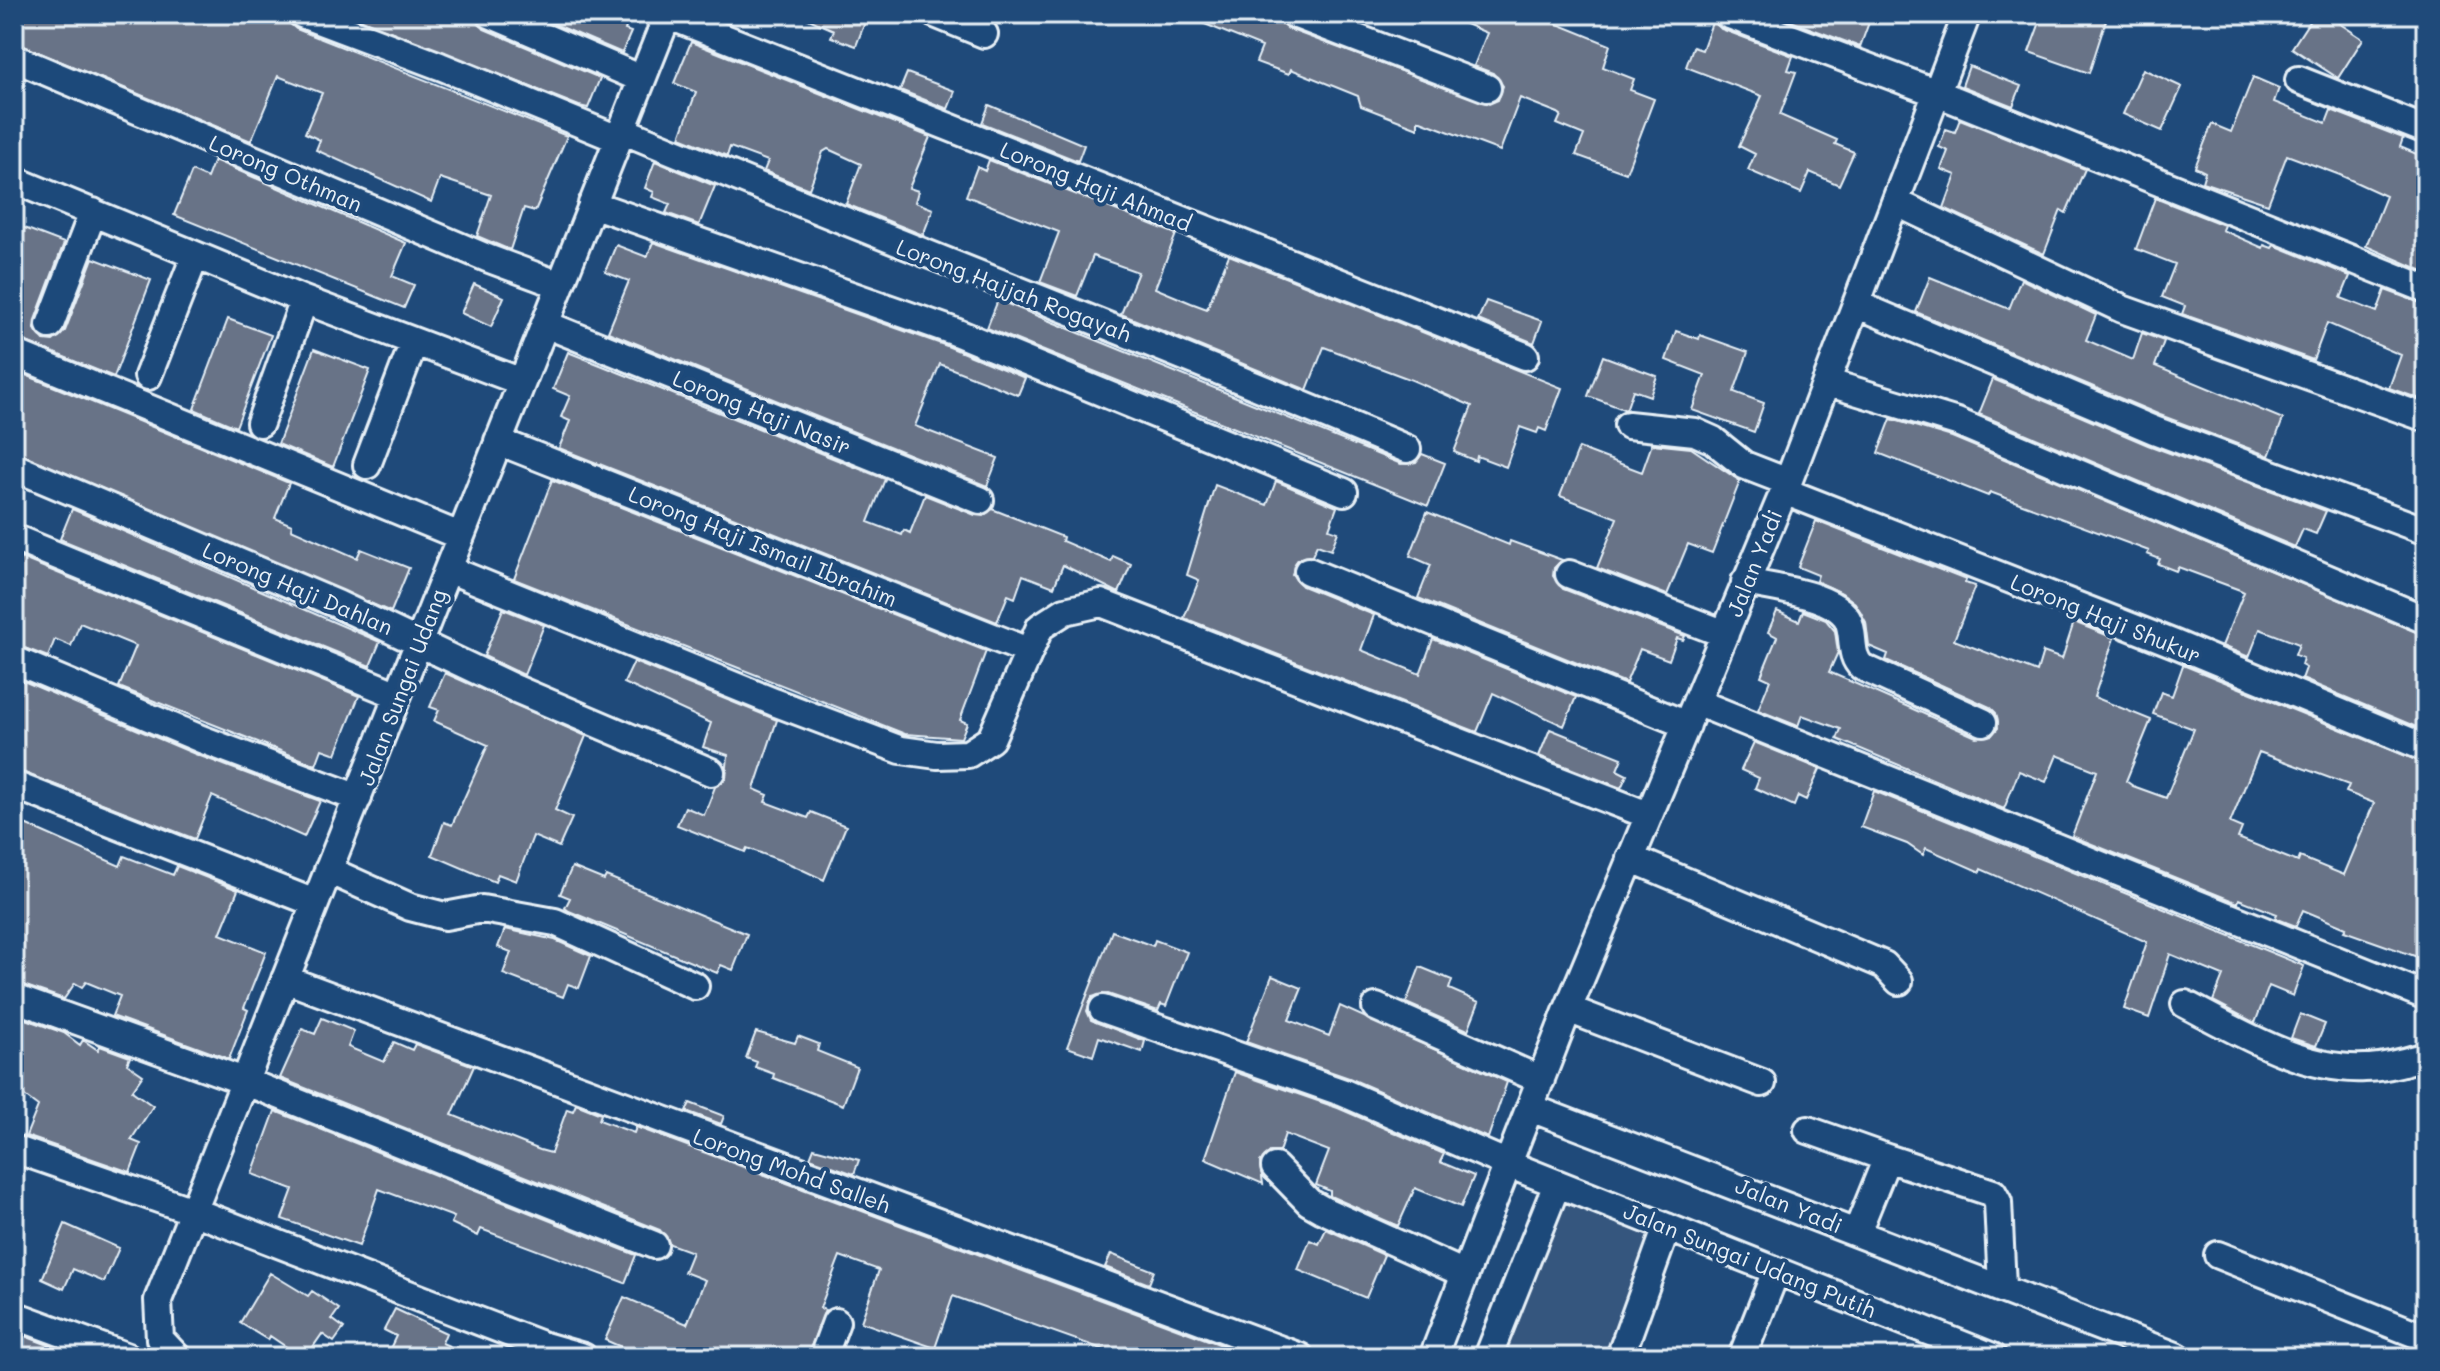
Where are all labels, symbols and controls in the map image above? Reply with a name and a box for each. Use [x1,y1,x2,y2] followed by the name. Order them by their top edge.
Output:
[205,128,367,218] street label: Lorong Othman
[996,134,1196,238] street label: Lorong Haji Ahmad
[892,232,1136,348] street label: Lorong Hajjah Rogayah
[669,363,855,461] street label: Lorong Haji Nasir
[624,479,902,613] street label: Lorong Haji Ismail Ibrahim
[1719,505,1789,621] street label: Jalan Yadi
[198,535,398,641] street label: Lorong Haji Dahlan
[2007,567,2205,669] street label: Lorong Haji Shukur
[351,585,453,789] street label: Jalan Sungai Udang
[689,1121,895,1219] street label: Lorong Mohd Salleh
[1731,1170,1847,1240] street label: Jalan Yadi
[1620,1196,1880,1324] street label: Jalan Sungai Udang Putih

